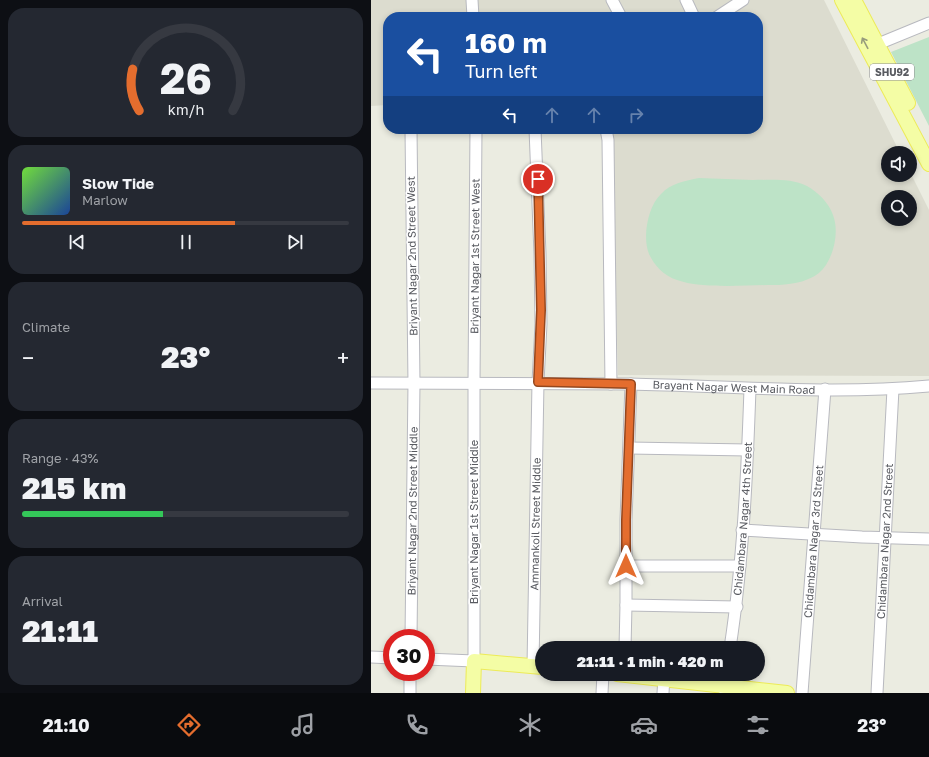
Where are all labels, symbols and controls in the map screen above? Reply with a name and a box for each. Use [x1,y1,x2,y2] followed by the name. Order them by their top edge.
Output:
[465,26,547,59] text: 160 m
[399,28,451,80] icon: left
[861,37,868,49] one-way arrow
[160,52,211,102] text: 26
[465,60,538,82] text: Turn left
[870,64,914,80] road number: SHU92
[167,100,204,117] text: km/h
[499,104,521,126] icon: left
[541,104,563,126] icon: ahead
[583,104,605,126] icon: ahead
[625,104,647,126] icon: right
[881,146,917,226] map controls
[881,146,917,182] button: sound
[521,162,555,196] pin
[527,168,549,190] icon: arrive
[82,174,154,192] text: Slow Tide
[404,176,419,336] street label: Briyant Nagar 2nd Street West
[467,178,482,334] street label: Briyant Nagar 1st Street West
[881,190,917,226] button: search
[82,192,128,208] text: Marlow
[66,231,88,253] icon: previous
[175,231,197,253] icon: pause
[284,231,306,253] icon: next
[22,319,70,335] text: Climate
[161,339,210,375] text: 23°
[22,344,34,371] text: −
[337,344,349,371] text: +
[652,378,815,396] street label: Brayant Nagar West Main Road
[405,426,419,596] street label: Briyant Nagar 2nd Street Middle
[467,440,480,604] street label: Briyant Nagar 1st Street Middle
[730,442,754,596] street label: Chidambara Nagar 4th Street
[22,450,98,466] text: Range · 43%
[527,457,543,591] street label: Ammankoil Street Middle
[874,463,895,619] street label: Chidambara Nagar 2nd Street
[801,464,825,618] street label: Chidambara Nagar 3rd Street
[22,470,126,506] text: 215 km
[605,545,647,587] position arrow
[22,593,63,609] text: Arrival
[22,613,98,649] text: 21:11
[383,629,435,681] speed limit sign: 30
[577,652,723,670] text: 21:11 · 1 min · 420 m
[175,711,203,739] icon: directions
[289,711,317,739] icon: music
[403,711,431,739] icon: phone
[516,711,544,739] icon: climate
[630,711,658,739] icon: car
[744,711,772,739] icon: filters
[43,714,90,736] text: 21:10
[857,714,886,736] text: 23°

